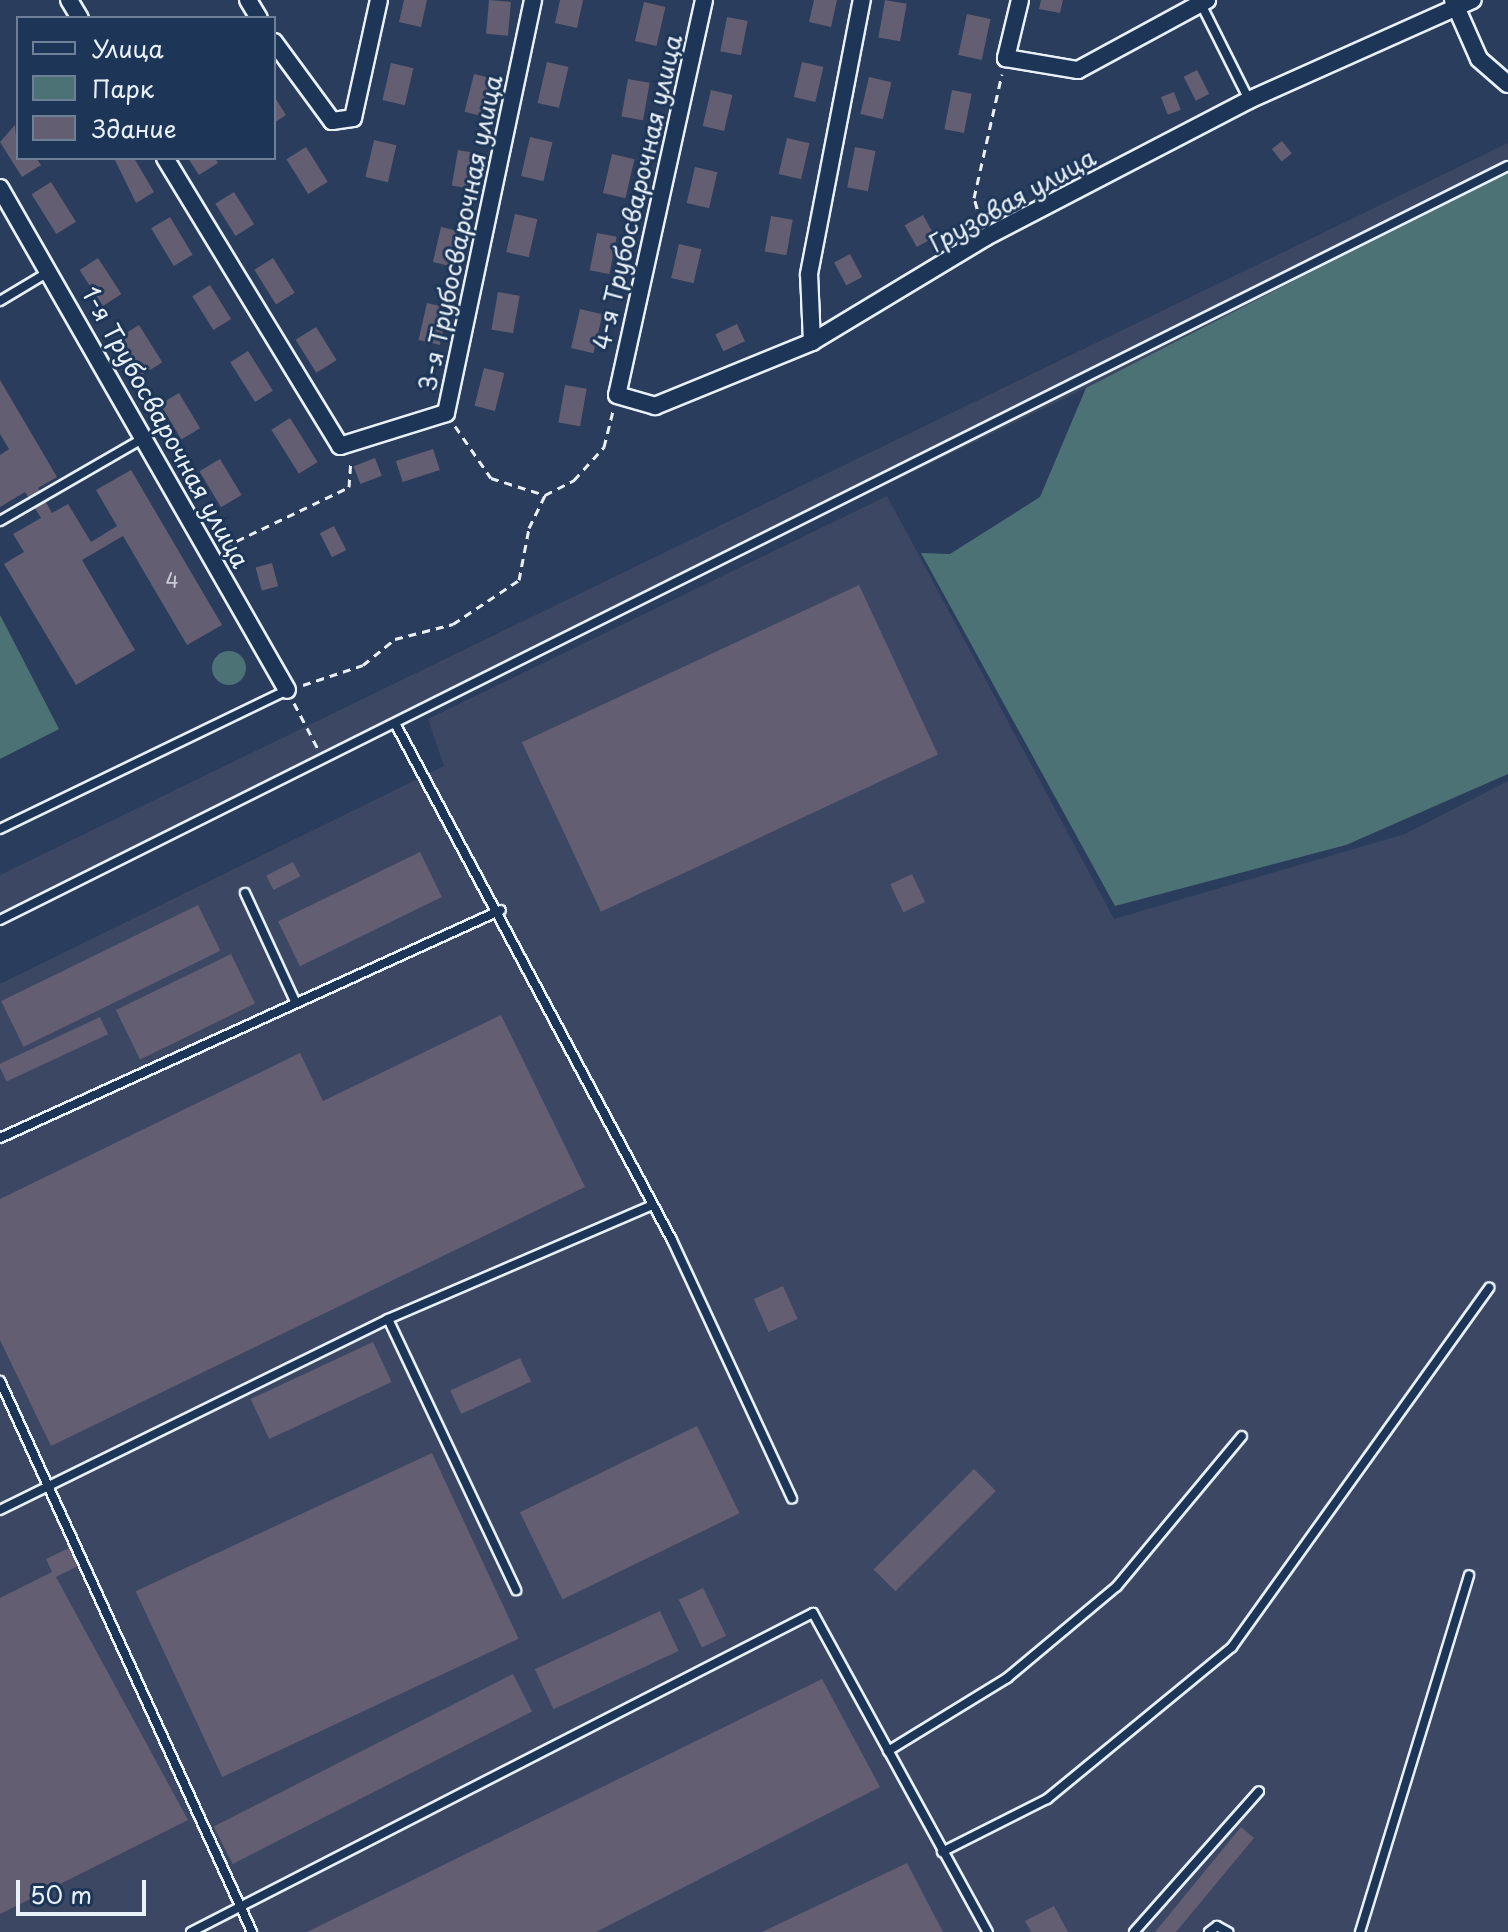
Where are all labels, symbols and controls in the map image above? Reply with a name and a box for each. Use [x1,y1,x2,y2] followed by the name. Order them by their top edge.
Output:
[16,16,276,160] legend
[92,30,164,66] text: Улица
[586,31,688,353] street label: 4-я Трубосварочная улица
[92,70,154,106] text: Парк
[412,71,508,395] street label: 3-я Трубосварочная улица
[92,110,177,146] text: Здание
[924,142,1100,258] street label: Грузовая улица
[76,280,256,574] street label: 1-я Трубосварочная улица
[165,568,179,592] house number: 4
[20,1864,150,1914] scale bar
[30,1876,92,1912] text: 50 m

